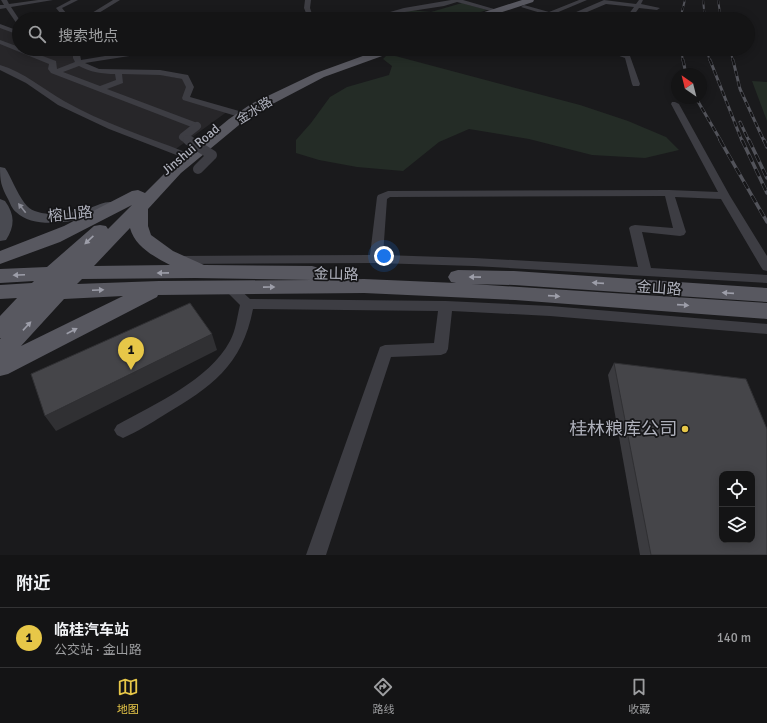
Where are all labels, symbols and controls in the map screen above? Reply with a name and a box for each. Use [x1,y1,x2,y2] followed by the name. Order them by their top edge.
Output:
[12,12,755,56] search box
[26,23,48,45] icon: search
[58,27,118,45] text: 搜索地点
[671,68,707,104] north arrow
[234,94,275,128] street label: 金水路
[159,121,223,179] street label: Jinshui Road
[18,202,26,213] one-way arrow
[47,203,93,225] street label: 榕山路
[83,236,94,245] one-way arrow
[374,246,394,266] your location
[313,265,359,283] street label: 金山路
[156,270,169,276] one-way arrow
[13,272,25,279] one-way arrow
[468,274,481,280] one-way arrow
[636,277,682,299] street label: 金山路
[592,280,604,287] one-way arrow
[263,284,276,290] one-way arrow
[92,287,104,294] one-way arrow
[722,289,734,296] one-way arrow
[548,292,560,299] one-way arrow
[677,302,689,309] one-way arrow
[22,321,31,331] one-way arrow
[67,328,78,334] one-way arrow
[118,337,144,370] pin: 1
[569,418,677,440] place label: 桂林粮库公司
[680,424,690,434] marker: 桂林粮库公司
[719,471,755,543] map controls
[719,471,755,507] button: locate
[719,507,755,543] button: layers
[16,573,50,594] text: 附近
[54,621,129,639] text: 临桂汽车站
[25,630,33,646] text: 1
[717,630,751,646] text: 140 m
[54,642,142,658] text: 公交站 · 金山路
[117,676,139,716] tab: 地图
[372,676,394,716] tab: 路线
[628,676,650,716] tab: 收藏

